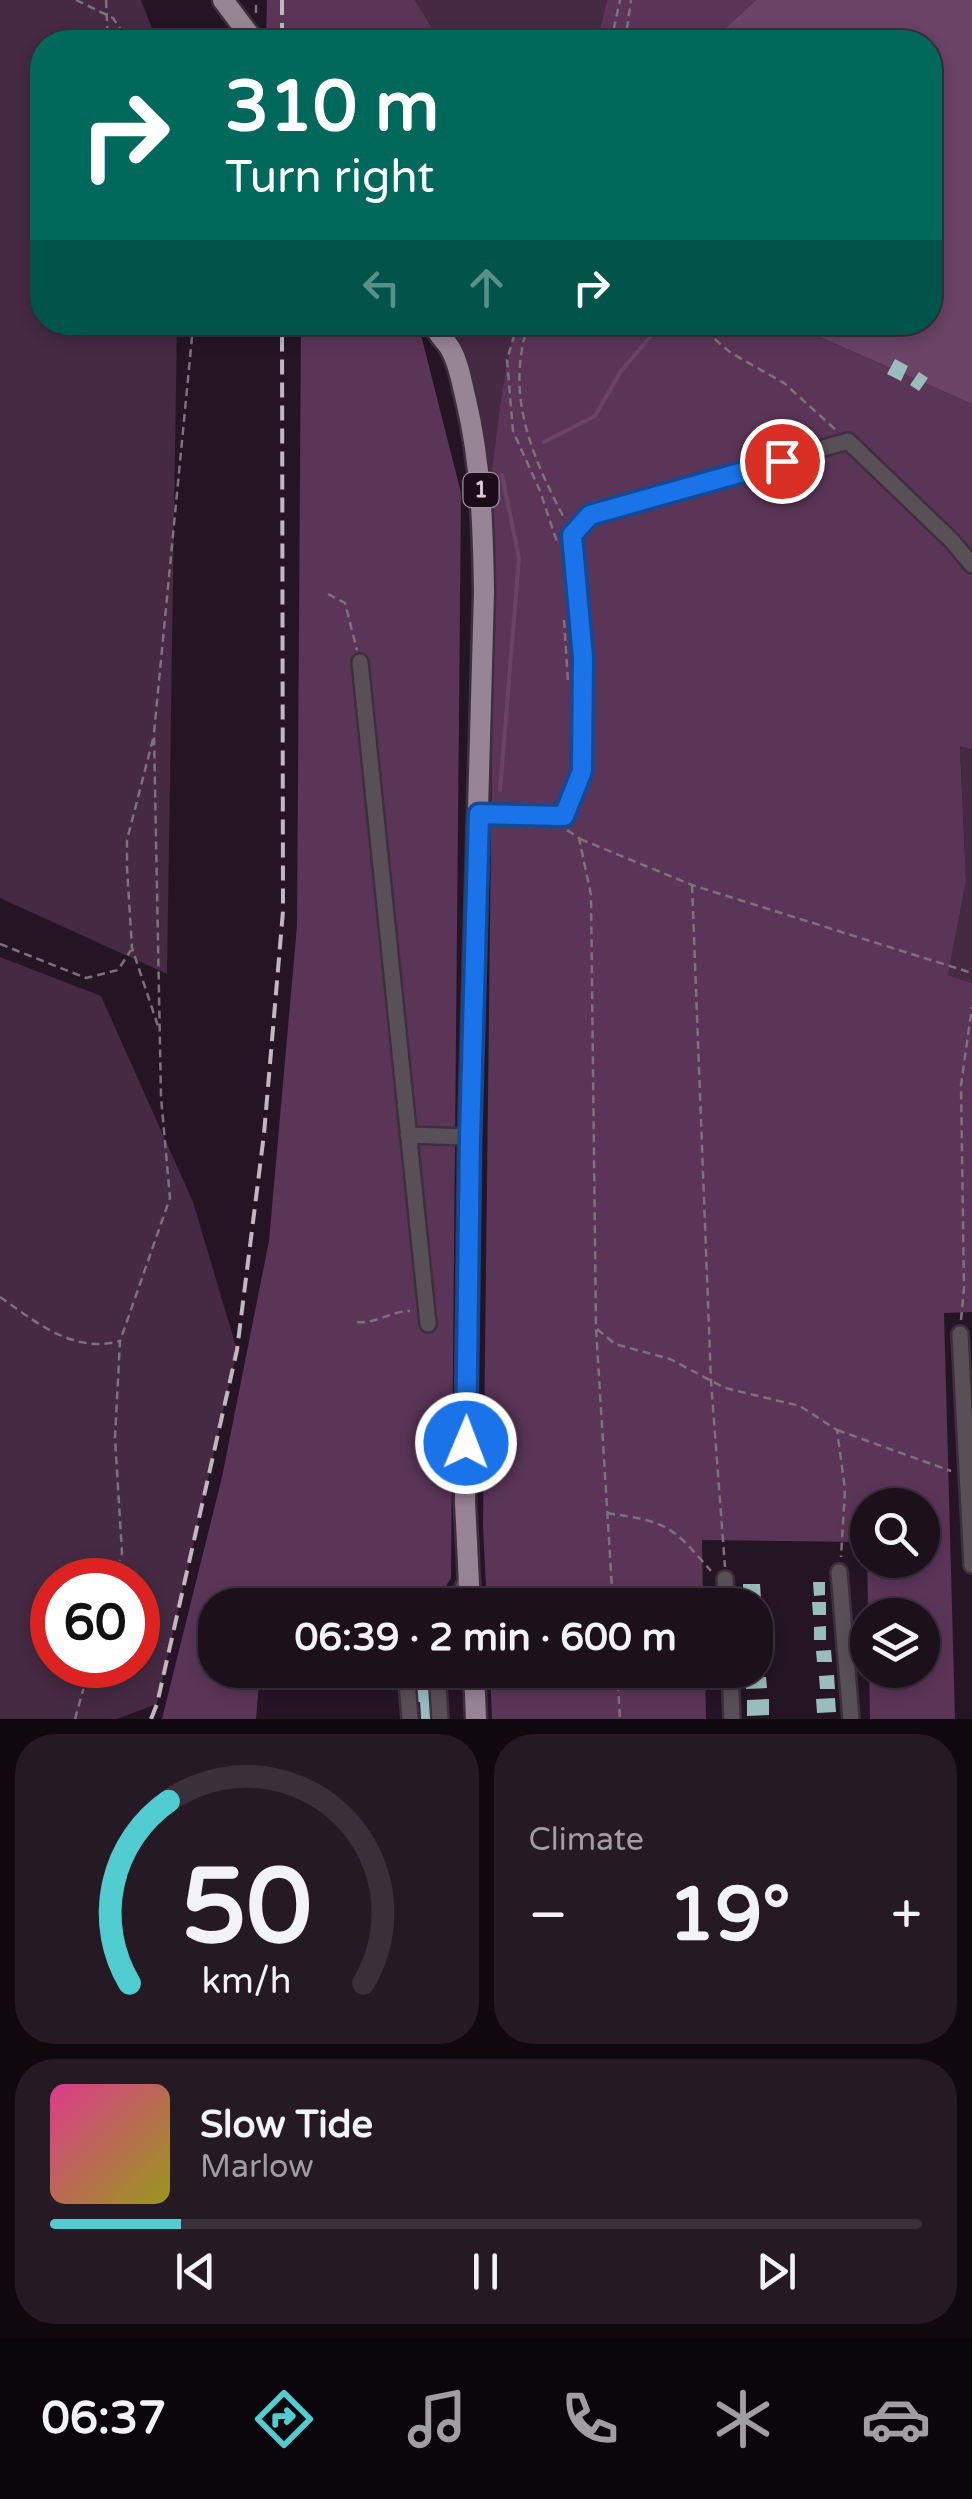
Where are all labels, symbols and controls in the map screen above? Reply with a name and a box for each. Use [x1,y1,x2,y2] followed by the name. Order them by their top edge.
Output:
[225,66,439,150] text: 310 m
[60,70,190,200] icon: right
[225,151,434,205] text: Turn right
[354,260,409,315] icon: left
[459,260,514,315] icon: ahead
[564,260,619,315] icon: right
[740,419,825,504] pin
[755,434,810,489] icon: arrive
[464,473,498,507] road number: 1
[414,1391,518,1495] position arrow
[850,1488,940,1688] map controls
[850,1488,940,1578] button: search
[30,1558,160,1688] speed limit sign: 60
[850,1598,940,1688] button: layers
[294,1615,677,1661] text: 06:39 · 2 min · 600 m
[529,1821,644,1859] text: Climate
[181,1846,312,1971] text: 50
[668,1870,791,1960] text: 19°
[529,1883,568,1949] text: −
[891,1883,922,1949] text: +
[202,1960,292,2003] text: km/h
[200,2102,373,2148] text: Slow Tide
[200,2148,314,2186] text: Marlow
[168,2244,223,2299] icon: previous
[458,2244,513,2299] icon: pause
[749,2244,804,2299] icon: next
[249,2384,319,2454] icon: directions
[402,2384,472,2454] icon: music
[555,2384,625,2454] icon: phone
[708,2384,778,2454] icon: climate
[861,2384,931,2454] icon: car
[41,2392,166,2446] text: 06:37

